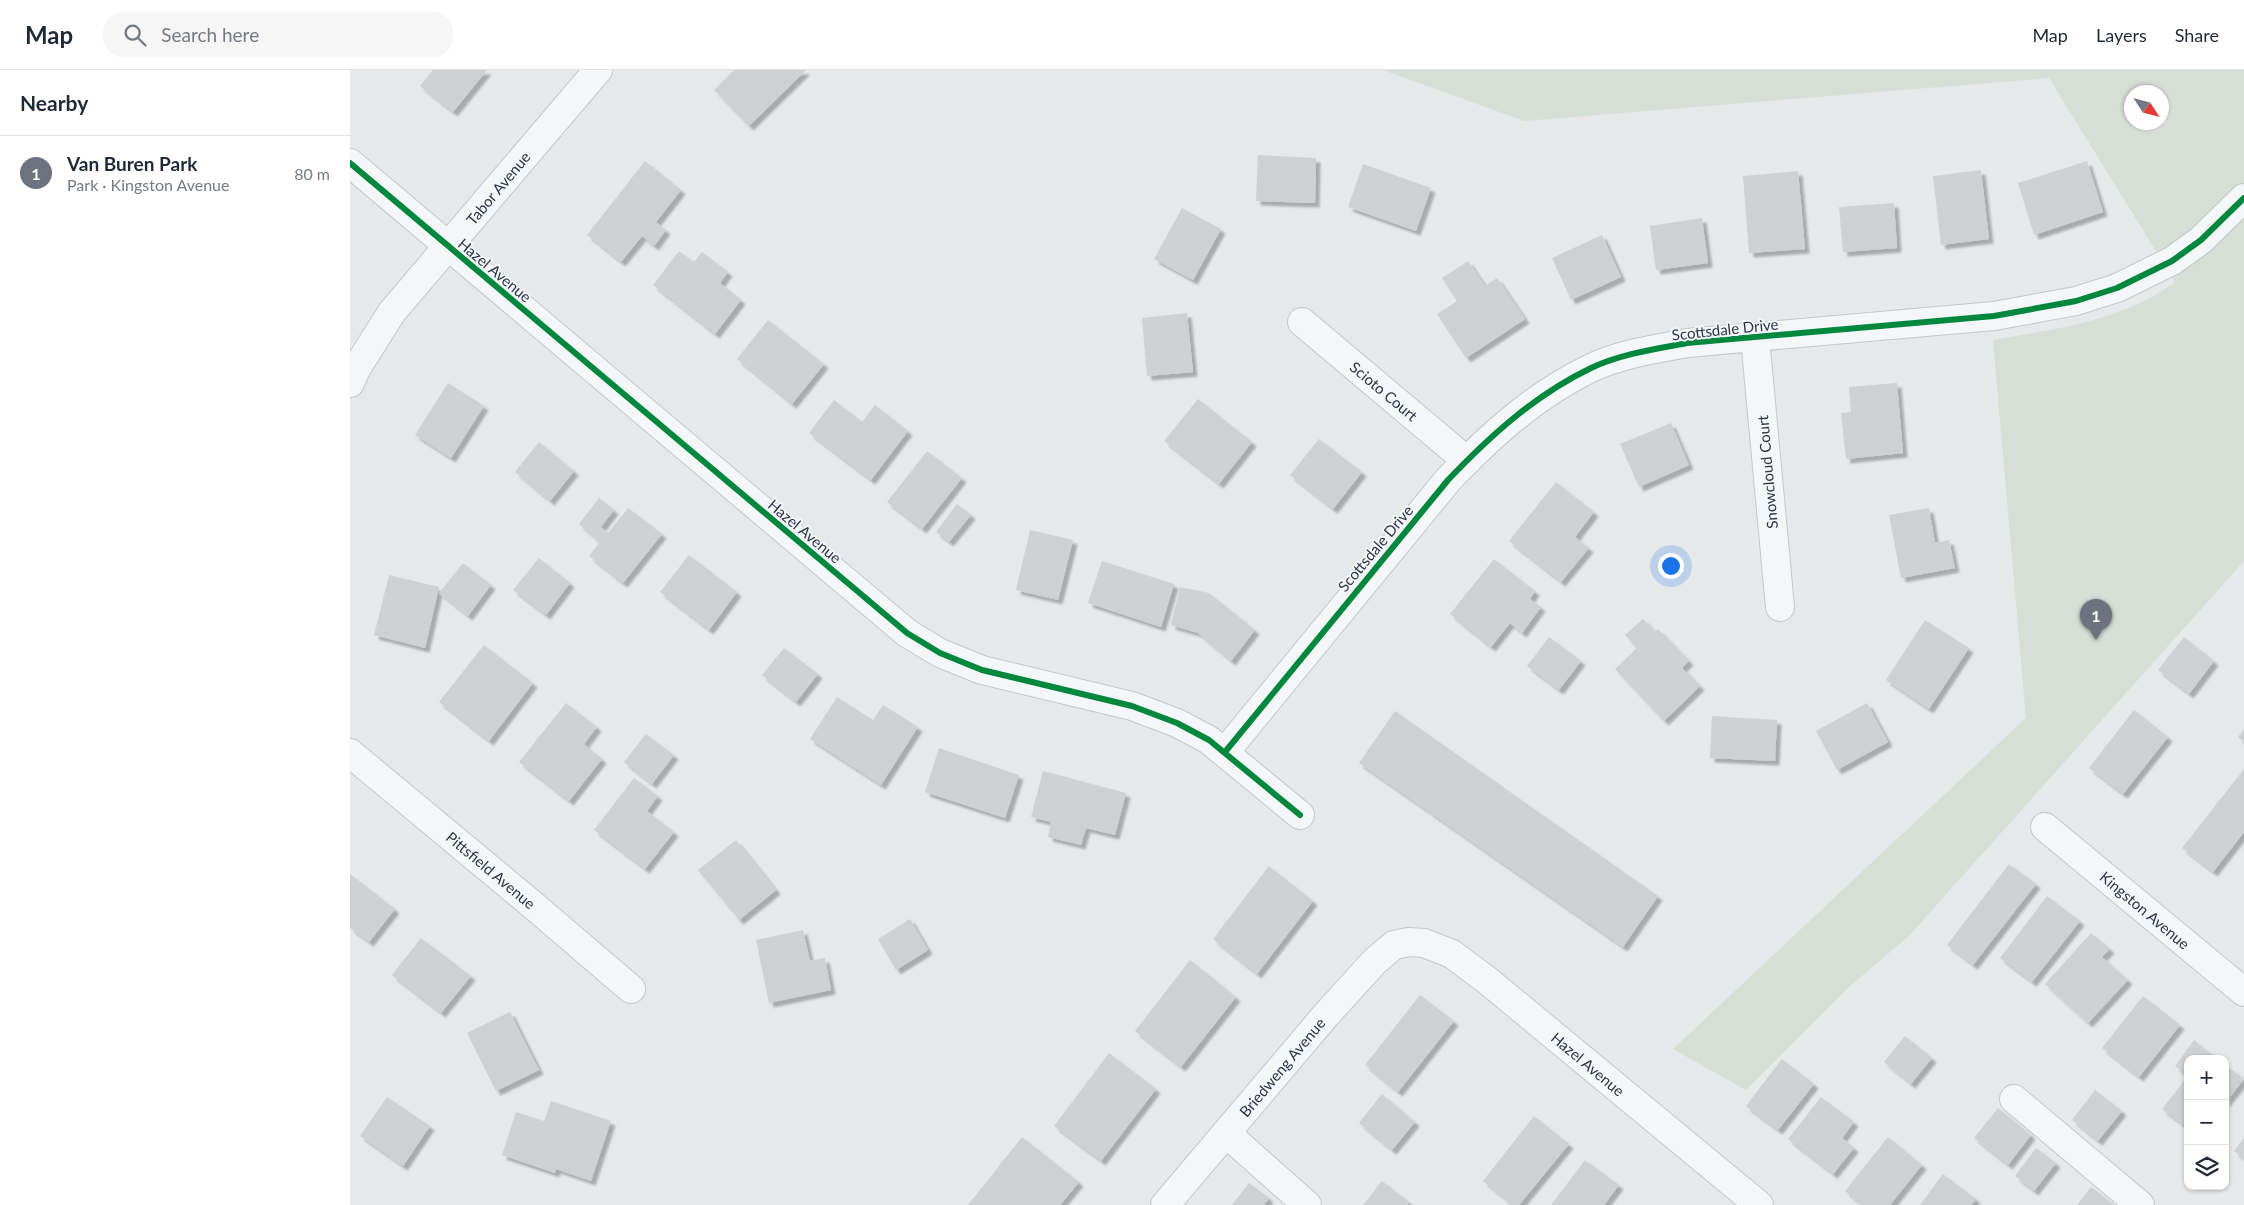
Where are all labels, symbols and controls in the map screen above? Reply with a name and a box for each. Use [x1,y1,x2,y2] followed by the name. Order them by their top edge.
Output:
[103,12,453,57] search box
[25,20,73,49] text: Map
[121,21,149,49] icon: search
[161,23,259,46] text: Search here
[2032,24,2068,46] text: Map
[2096,24,2147,46] text: Layers
[2175,24,2219,46] text: Share
[2124,85,2169,130] north arrow
[20,90,88,115] text: Nearby
[462,148,534,228] street label: Tabor Avenue
[67,152,197,175] text: Van Buren Park
[31,164,41,183] text: 1
[294,164,330,183] text: 80 m
[67,175,229,194] text: Park · Kingston Avenue
[455,234,535,306] street label: Hazel Avenue
[1671,314,1779,344] street label: Scottsdale Drive
[1347,358,1422,425] street label: Scioto Court
[1753,414,1781,529] street label: Snowcloud Court
[765,495,845,567] street label: Hazel Avenue
[1334,501,1416,595] street label: Scottsdale Drive
[1658,553,1684,579] your location
[2080,599,2112,640] pin: 1
[443,828,539,913] street label: Pittsfield Avenue
[2097,867,2194,953] street label: Kingston Avenue
[1235,1014,1329,1120] street label: Briedweng Avenue
[1548,1028,1628,1100] street label: Hazel Avenue
[2184,1055,2229,1190] map controls
[2184,1055,2229,1100] button: +
[2184,1100,2229,1145] button: −
[2184,1145,2229,1190] button: layers

